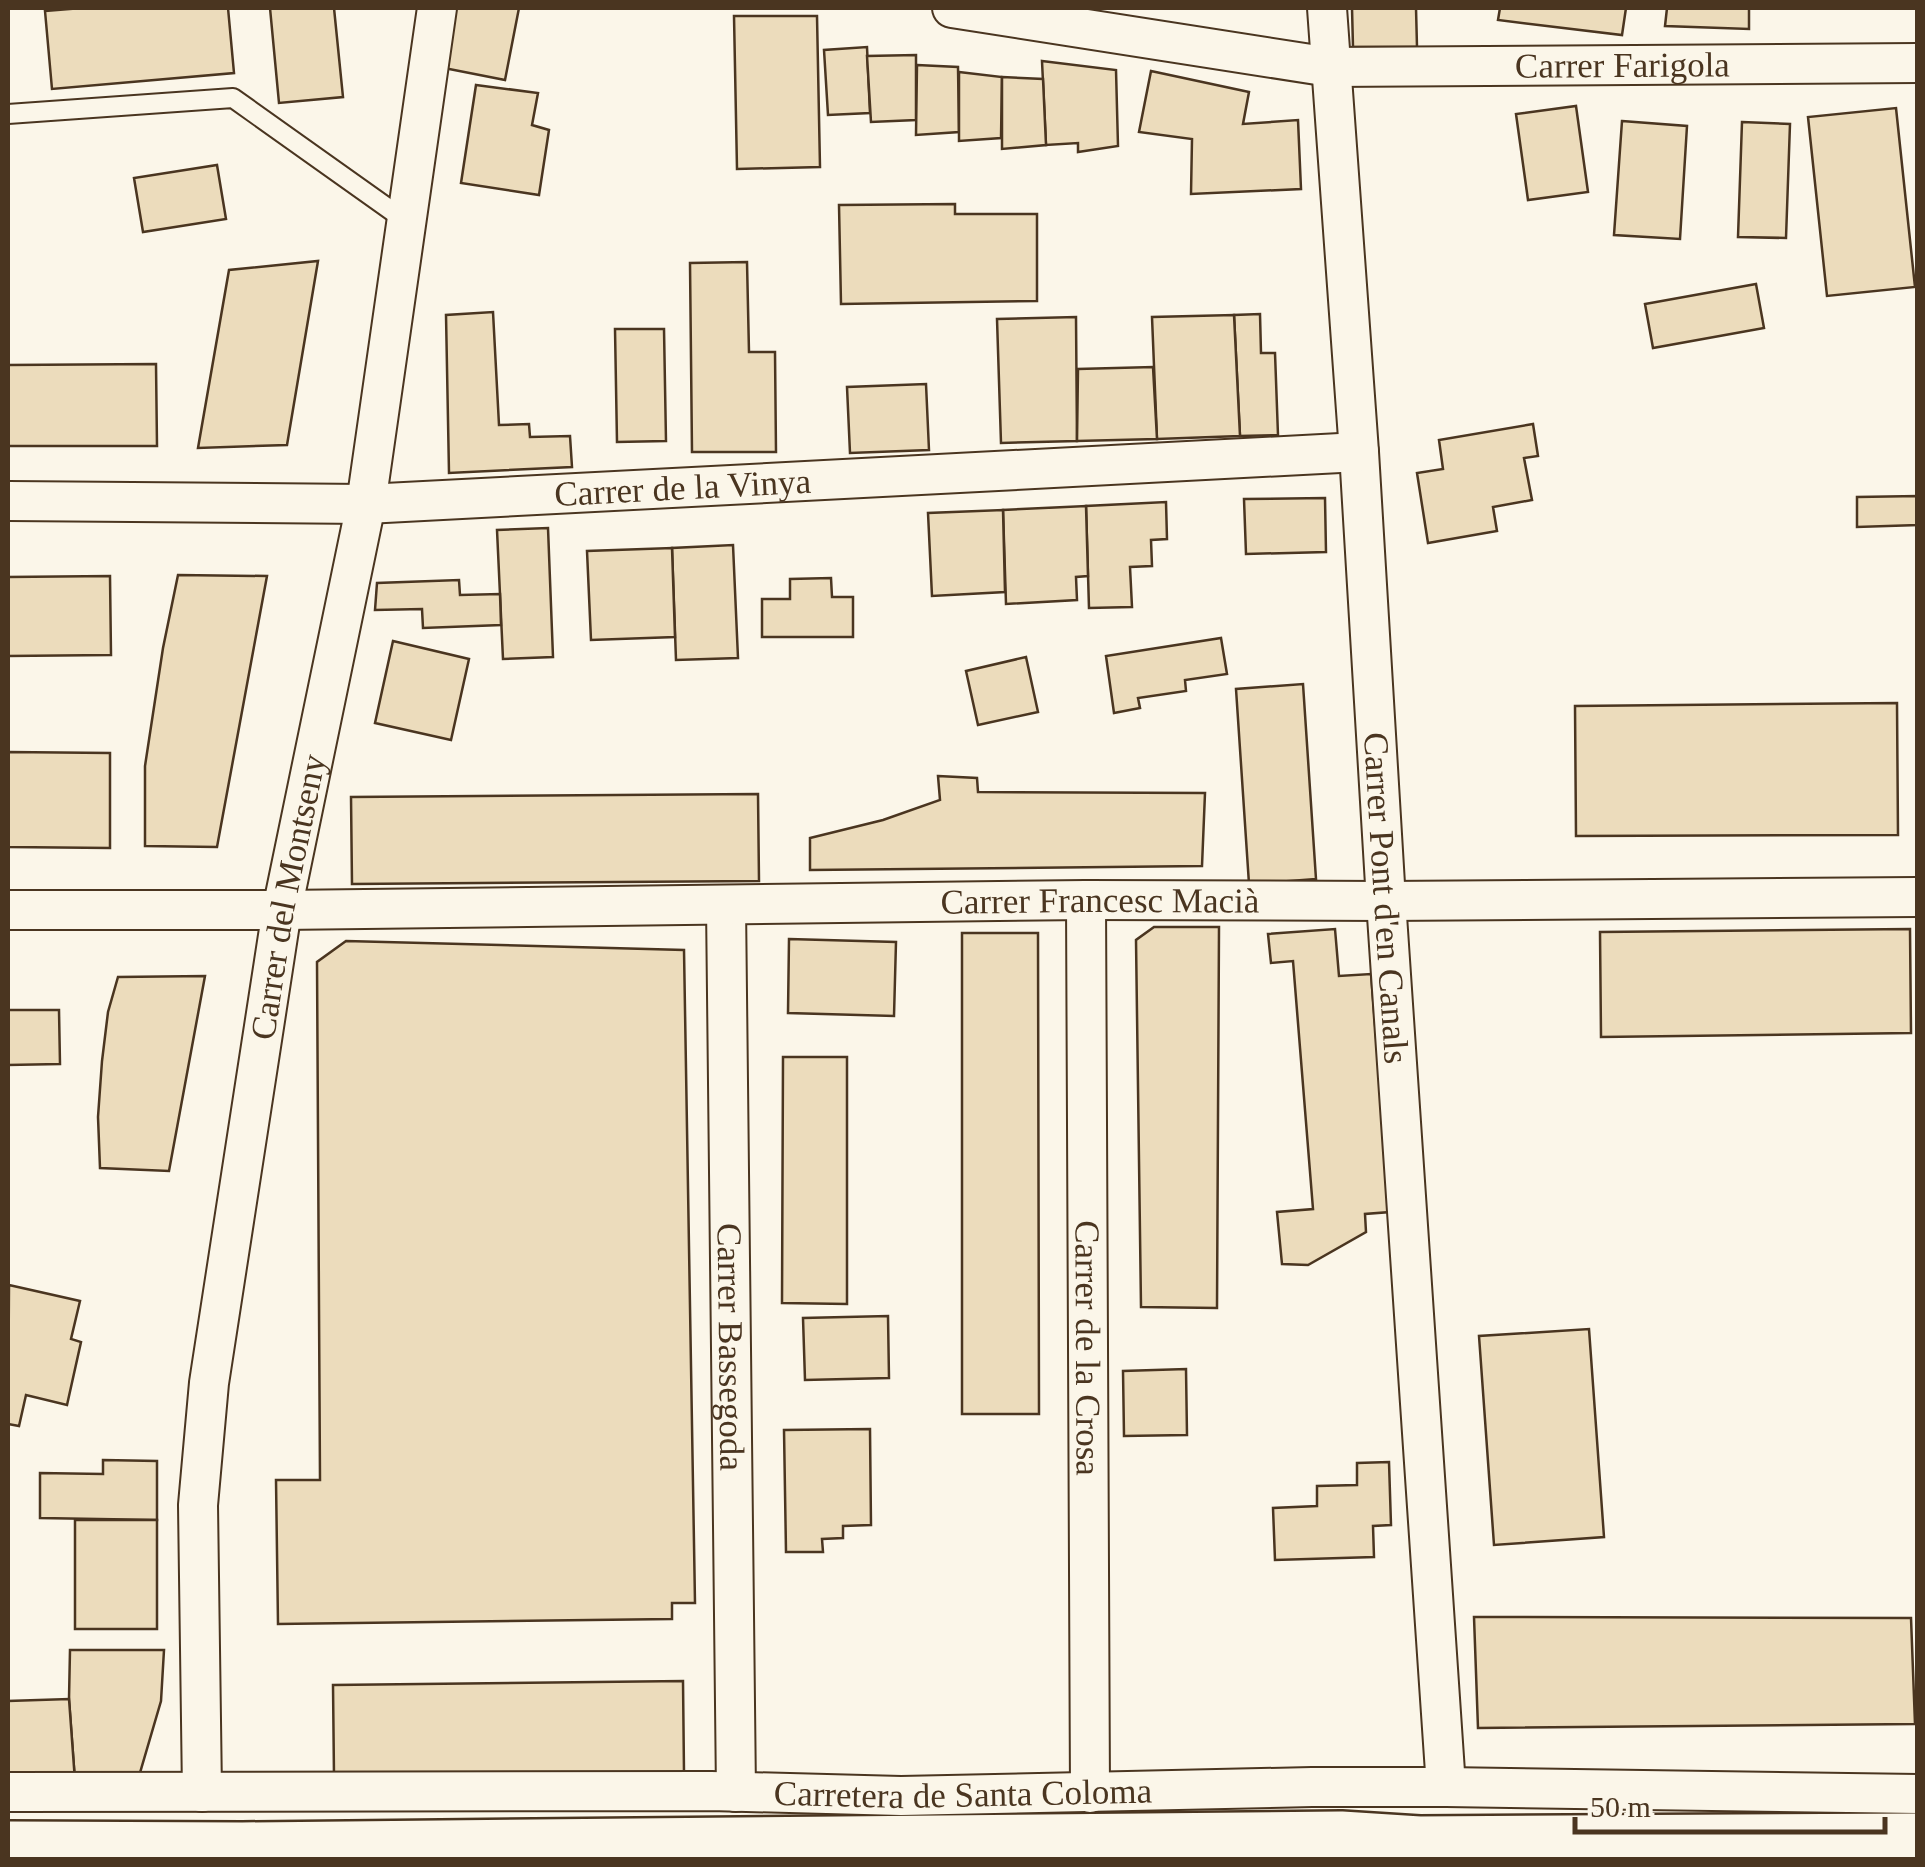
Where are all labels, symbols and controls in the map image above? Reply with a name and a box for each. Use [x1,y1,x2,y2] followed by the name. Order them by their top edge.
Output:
[1515,45,1730,86] street label: Carrer Farigola
[553,462,812,514] street label: Carrer de la Vinya
[1356,731,1416,1065] street label: Carrer Pont d'en Canals
[243,750,334,1043] street label: Carrer del Montseny
[940,881,1260,922] street label: Carrer Francesc Macià
[1067,1220,1108,1476] street label: Carrer de la Crosa
[710,1223,751,1472] street label: Carrer Bassegoda
[773,1771,1153,1816] street label: Carretera de Santa Coloma
[1575,1772,1885,1834] scale bar
[1590,1790,1651,1823] text: 50 m

